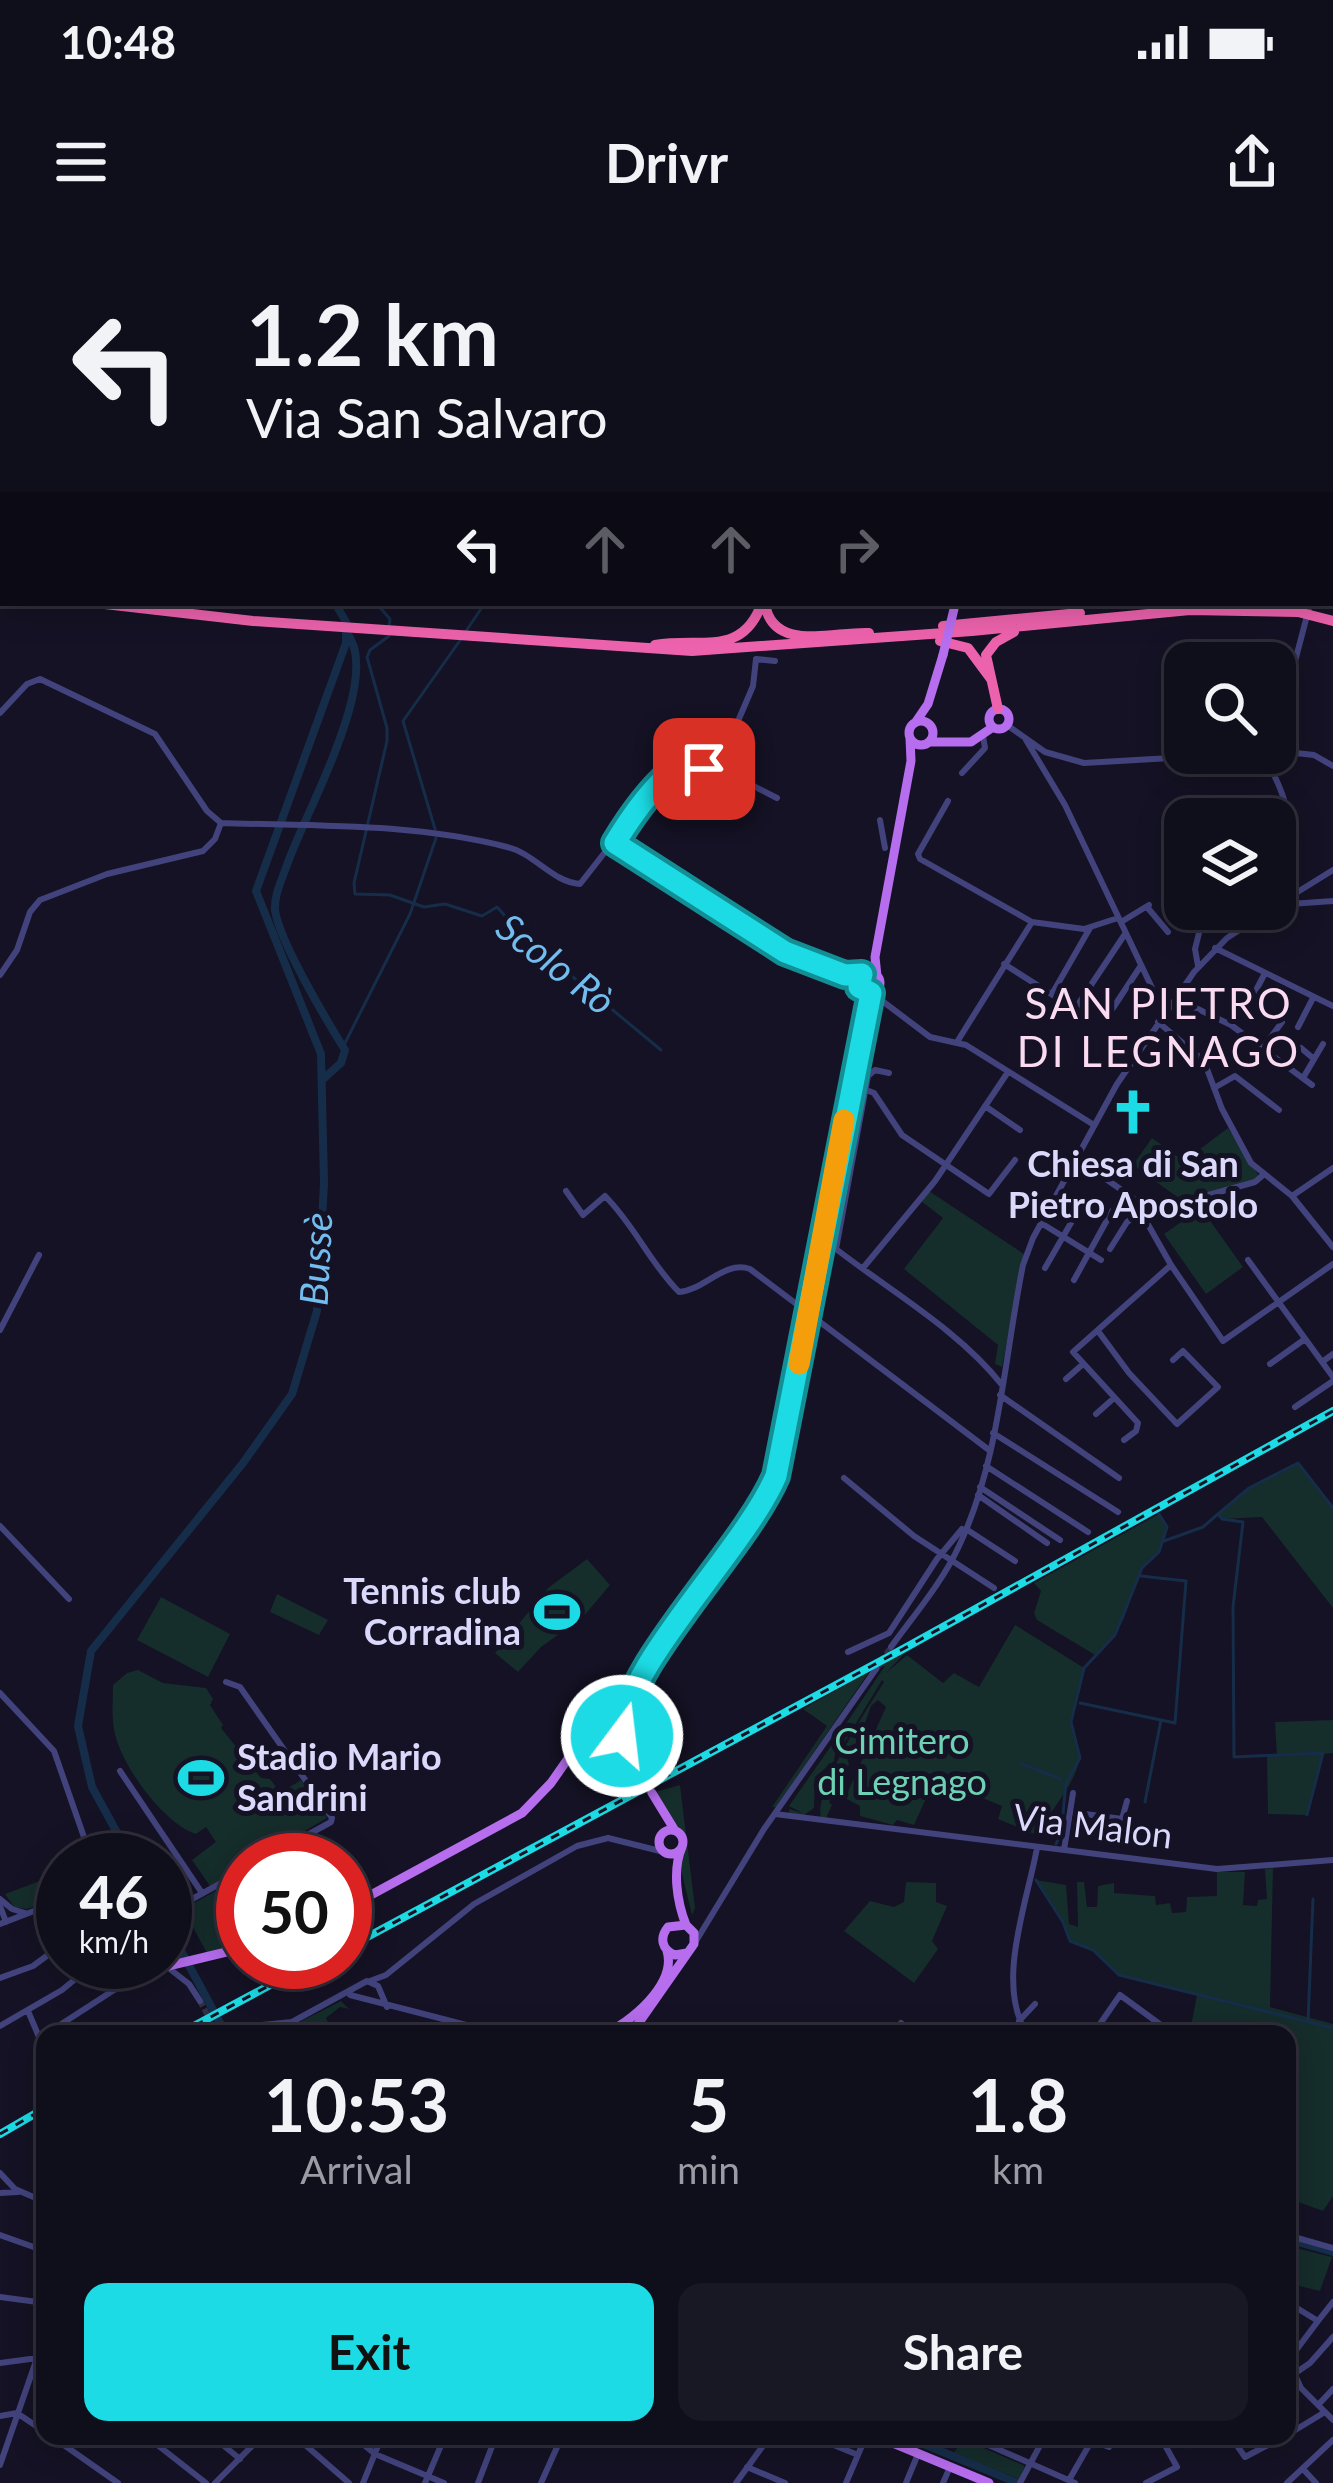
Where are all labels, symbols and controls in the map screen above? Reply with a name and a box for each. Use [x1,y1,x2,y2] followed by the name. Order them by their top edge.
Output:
[60,15,176,69] text: 10:48
[48,129,114,195] icon: menu
[1219,129,1285,195] icon: share
[605,130,728,195] text: Drivr
[246,283,499,384] text: 1.2 km
[48,288,204,444] icon: left
[246,385,608,450] text: Via San Salvaro
[446,516,512,582] icon: left
[572,516,638,582] icon: ahead
[698,516,764,582] icon: ahead
[824,516,890,582] icon: right
[1164,642,1296,930] map controls
[1164,642,1296,774] button: search
[653,718,755,820] pin
[671,736,737,802] icon: arrive
[1164,798,1296,930] button: layers
[488,903,625,1024] water label: Scolo Rò
[1017,978,1301,1076] district label: SAN PIETRO DI LEGNAGO
[1108,1087,1158,1137] church icon: Chiesa di San Pietro Apostolo
[1008,1141,1258,1226] place label: Chiesa di San Pietro Apostolo
[290,1211,340,1307] water label: Bussè
[343,1568,521,1653] place label: Tennis club Corradina
[532,1587,582,1637] sports icon: Tennis club Corradina
[559,1673,685,1799] position arrow
[817,1718,987,1803] park label: Cimitero di Legnago
[237,1734,442,1819] place label: Stadio Mario Sandrini
[176,1753,226,1803] sports icon: Stadio Mario Sandrini
[1011,1793,1175,1857] street label: Via Malon
[216,1833,372,1989] speed limit sign: 50
[79,1860,149,1932] text: 46
[79,1923,149,1959] text: km/h
[264,2061,449,2147] text: 10:53
[688,2061,729,2147] text: 5
[968,2061,1068,2147] text: 1.8
[300,2146,413,2192] text: Arrival
[677,2146,740,2192] text: min
[992,2146,1044,2192] text: km
[84,2283,654,2421] button: Exit
[678,2283,1248,2421] button: Share

